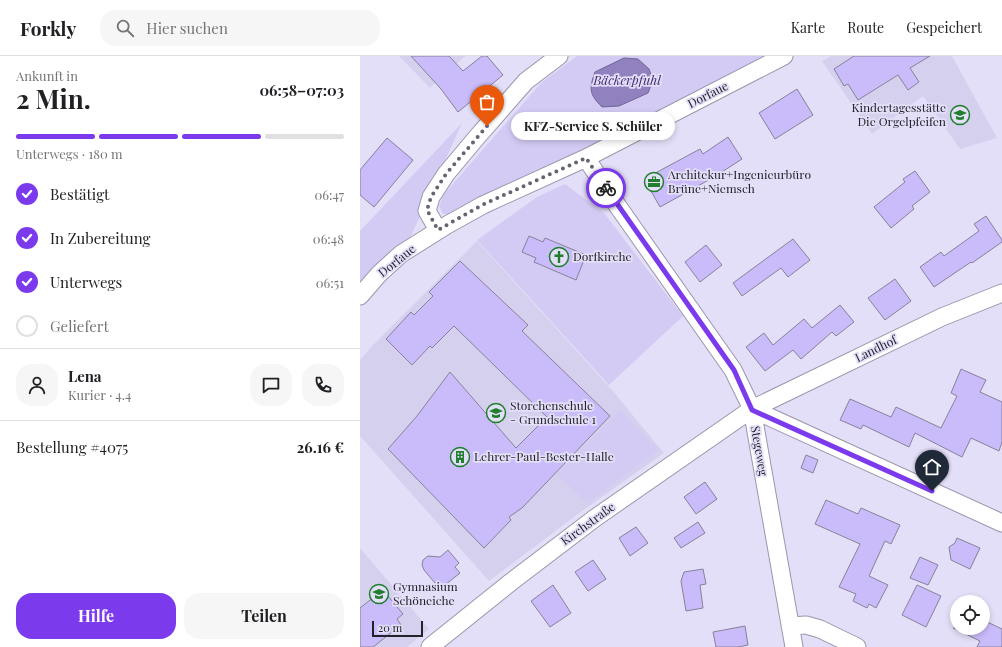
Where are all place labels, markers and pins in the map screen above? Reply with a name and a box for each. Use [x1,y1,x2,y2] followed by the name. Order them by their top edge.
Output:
[470,85,504,126] pin
[852,99,946,129] place label: Kindertagesstätte Die Orgelpfeifen
[949,104,971,126] school or university icon: Kindertagesstätte Die Orgelpfeifen
[511,112,675,140] callout: KFZ-Service S. Schüler
[667,166,811,196] place label: Architekur+Ingenieurbüro Brüne+Niemsch
[643,171,665,193] office icon: Architekur+Ingenieurbüro Brüne+Niemsch
[548,246,570,268] church icon: Dorfkirche
[573,248,632,264] place label: Dorfkirche
[510,397,596,427] place label: Storchenschule - Grundschule 1
[485,402,507,424] school or university icon: Storchenschule - Grundschule 1
[449,446,471,468] building icon: Lehrer-Paul-Bester-Halle
[474,448,614,464] place label: Lehrer-Paul-Bester-Halle
[915,450,949,491] pin
[393,578,458,608] place label: Gymnasium Schöneiche
[368,583,390,605] school or university icon: Gymnasium Schöneiche

